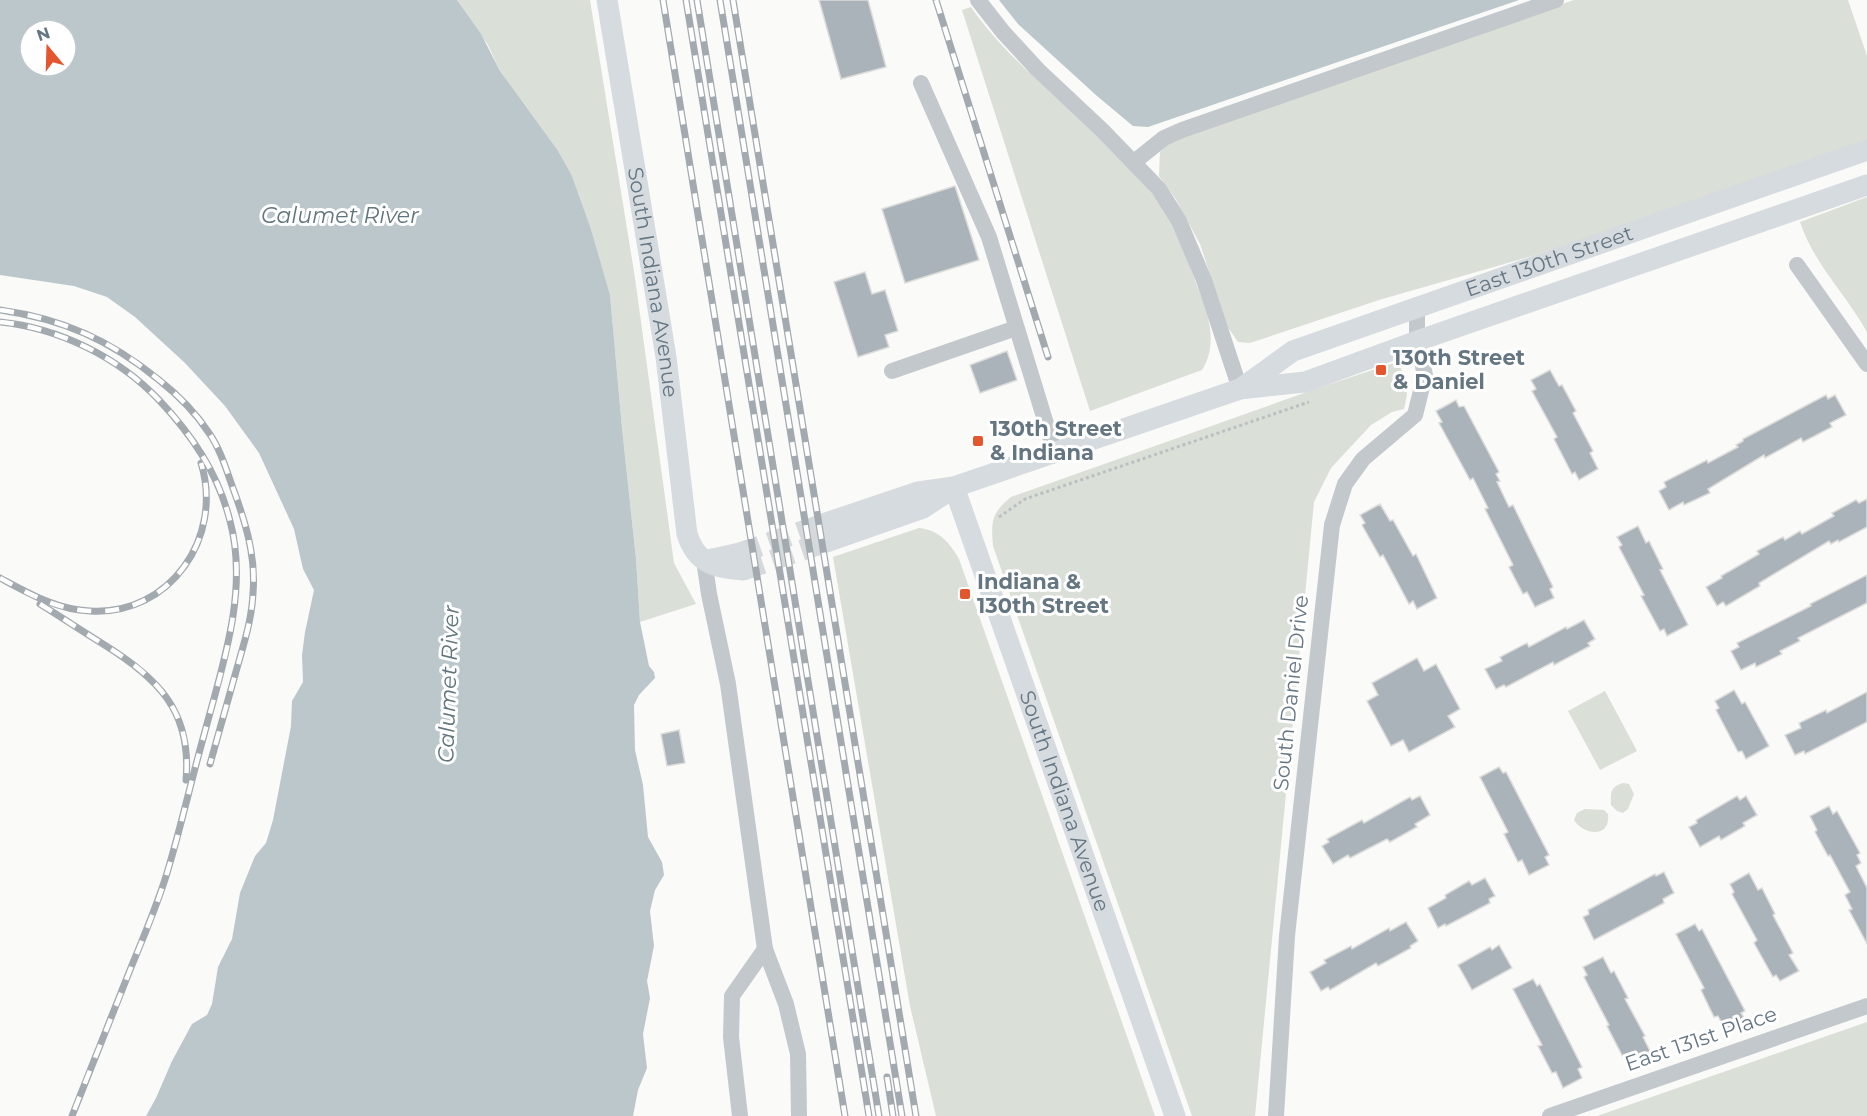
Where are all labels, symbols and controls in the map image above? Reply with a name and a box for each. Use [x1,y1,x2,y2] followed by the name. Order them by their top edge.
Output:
[18,18,78,78] north arrow
[34,23,52,45] text: N
[623,165,684,399] street label: South Indiana Avenue
[261,202,420,229] water label: Calumet River
[1462,220,1636,302] street label: East 130th Street
[1393,345,1525,394] place label: 130th Street & Daniel
[1374,363,1388,377] marker: 130th Street & Daniel
[990,416,1122,465] place label: 130th Street & Indiana
[971,434,985,448] marker: 130th Street & Indiana
[977,569,1109,618] place label: Indiana & 130th Street
[958,587,972,601] marker: Indiana & 130th Street
[1268,594,1313,792] street label: South Daniel Drive
[432,604,465,763] water label: Calumet River
[1014,687,1115,915] street label: South Indiana Avenue
[1621,1001,1780,1076] street label: East 131st Place

